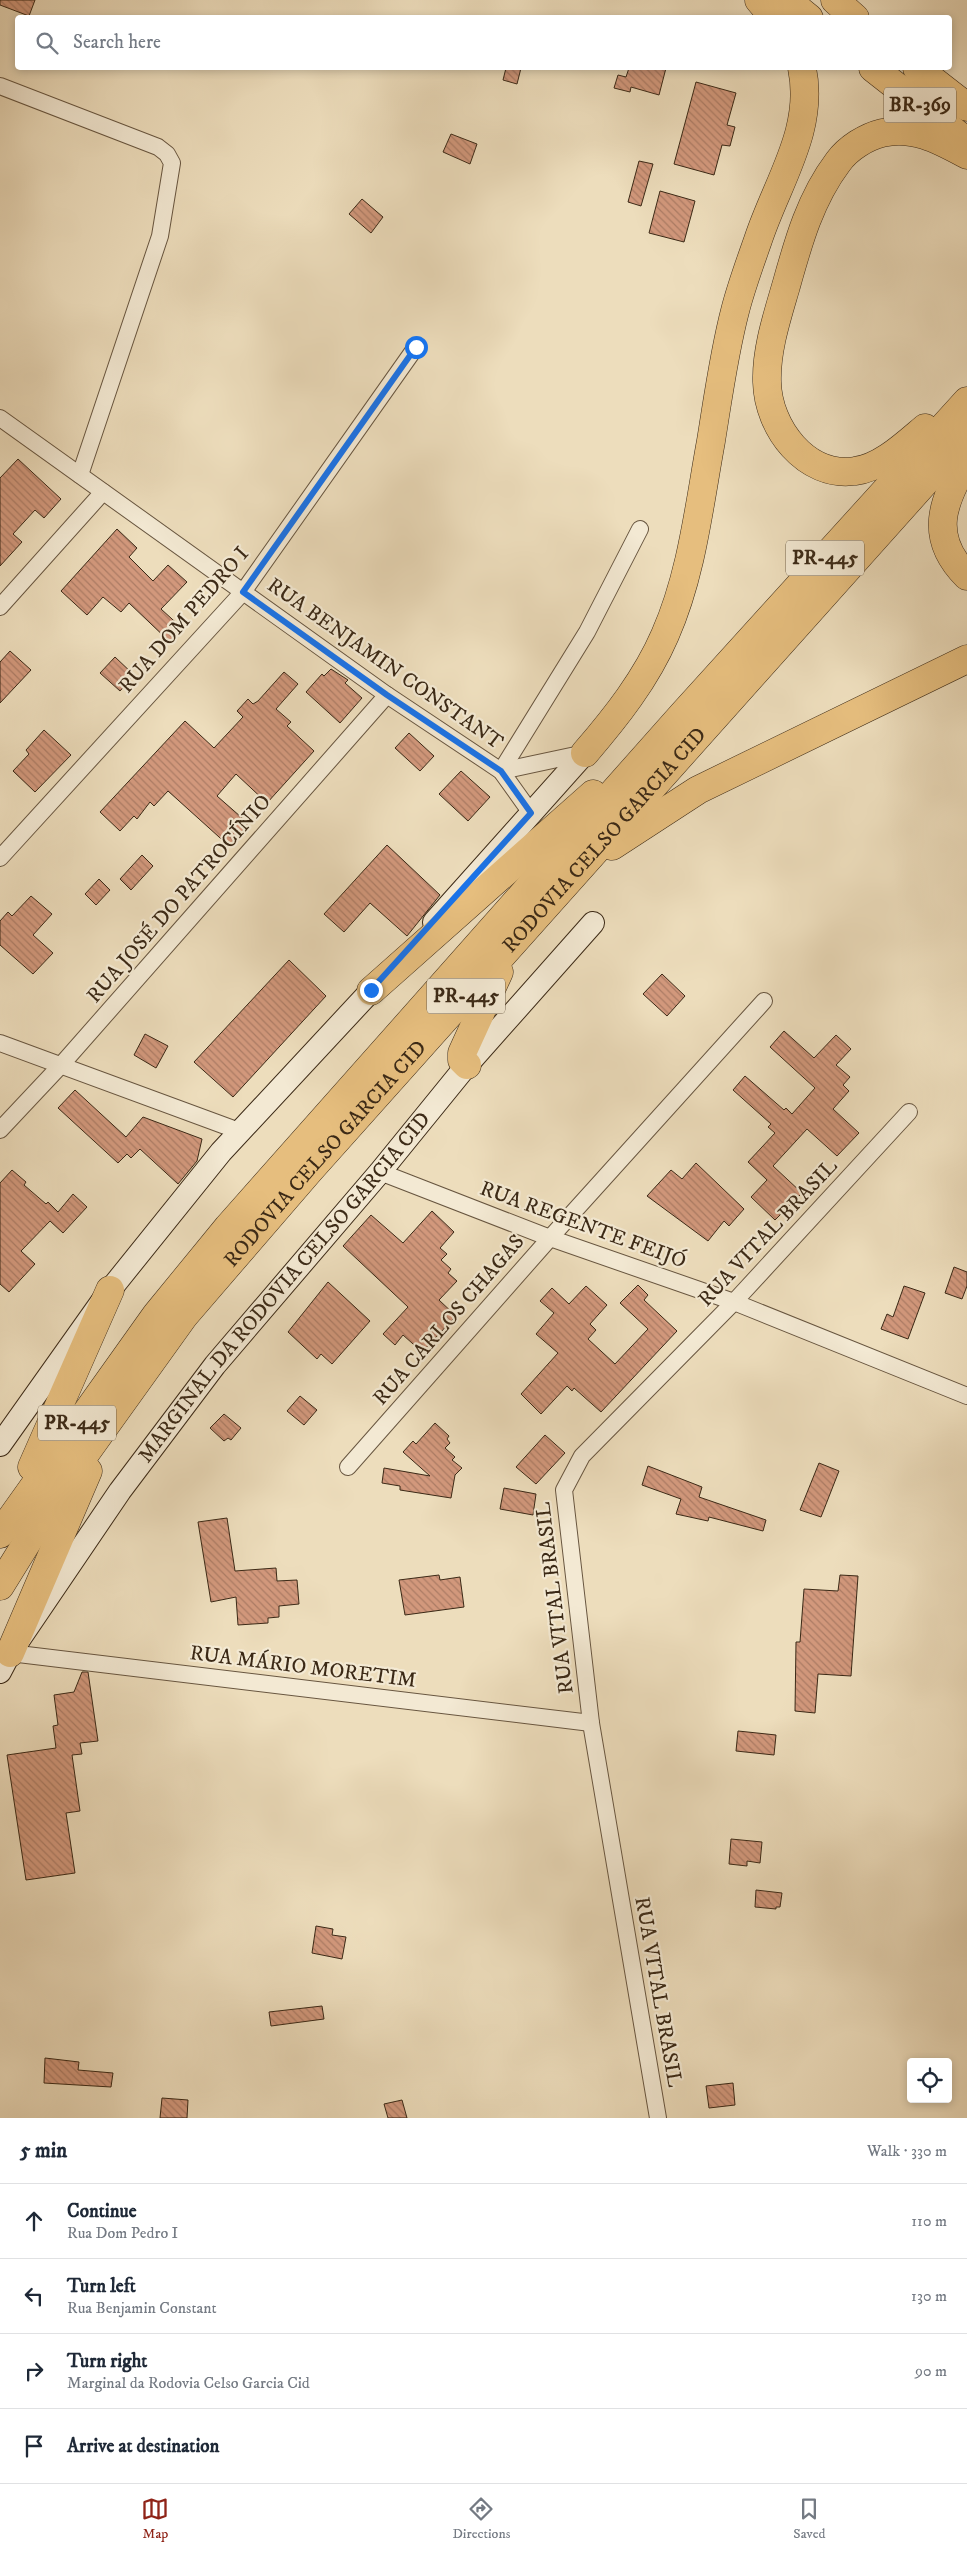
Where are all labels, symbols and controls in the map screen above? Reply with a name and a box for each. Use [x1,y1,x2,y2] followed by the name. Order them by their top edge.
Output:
[15,15,952,70] search box
[33,29,61,57] icon: search
[73,31,161,54] text: Search here
[884,88,956,122] road number: BR-369
[405,336,428,359] route start
[786,540,864,576] road number: PR-445
[113,541,255,699] street label: RUA DOM PEDRO I
[262,572,508,756] street label: RUA BENJAMIN CONSTANT
[497,722,712,958] street label: RODOVIA CELSO GARCIA CID
[80,788,277,1009] street label: RUA JOSÉ DO PATROCÍNIO
[427,978,505,1014] road number: PR-445
[360,979,383,1002] route end
[219,1035,432,1273] street label: RODOVIA CELSO GARCIA CID
[133,1107,436,1468] street label: MARGINAL DA RODOVIA CELSO GARCIA CID
[693,1154,843,1312] street label: RUA VITAL BRASIL
[476,1174,690,1274] street label: RUA REGENTE FEIJÓ
[368,1229,530,1411] street label: RUA CARLOS CHAGAS
[38,1406,116,1440] road number: PR-445
[530,1501,580,1695] street label: RUA VITAL BRASIL
[188,1638,418,1694] street label: RUA MÁRIO MORETIM
[628,1895,688,2089] street label: RUA VITAL BRASIL
[907,2058,952,2103] map controls
[907,2058,952,2103] button: locate
[20,2138,67,2164] text: 5 min
[867,2141,947,2161] text: Walk · 330 m
[67,2200,137,2223] text: Continue
[20,2207,48,2235] icon: ahead
[911,2211,947,2231] text: 110 m
[67,2223,178,2243] text: Rua Dom Pedro I
[67,2275,136,2298] text: Turn left
[20,2282,48,2310] icon: left
[911,2286,947,2306] text: 130 m
[67,2298,217,2318] text: Rua Benjamin Constant
[67,2350,147,2373] text: Turn right
[20,2357,48,2385] icon: right
[915,2361,947,2381] text: 90 m
[67,2373,310,2393] text: Marginal da Rodovia Celso Garcia Cid
[20,2432,48,2460] icon: arrive
[67,2435,219,2458] text: Arrive at destination
[141,2495,169,2543] tab: Map
[452,2495,510,2543] tab: Directions
[793,2495,826,2543] tab: Saved

